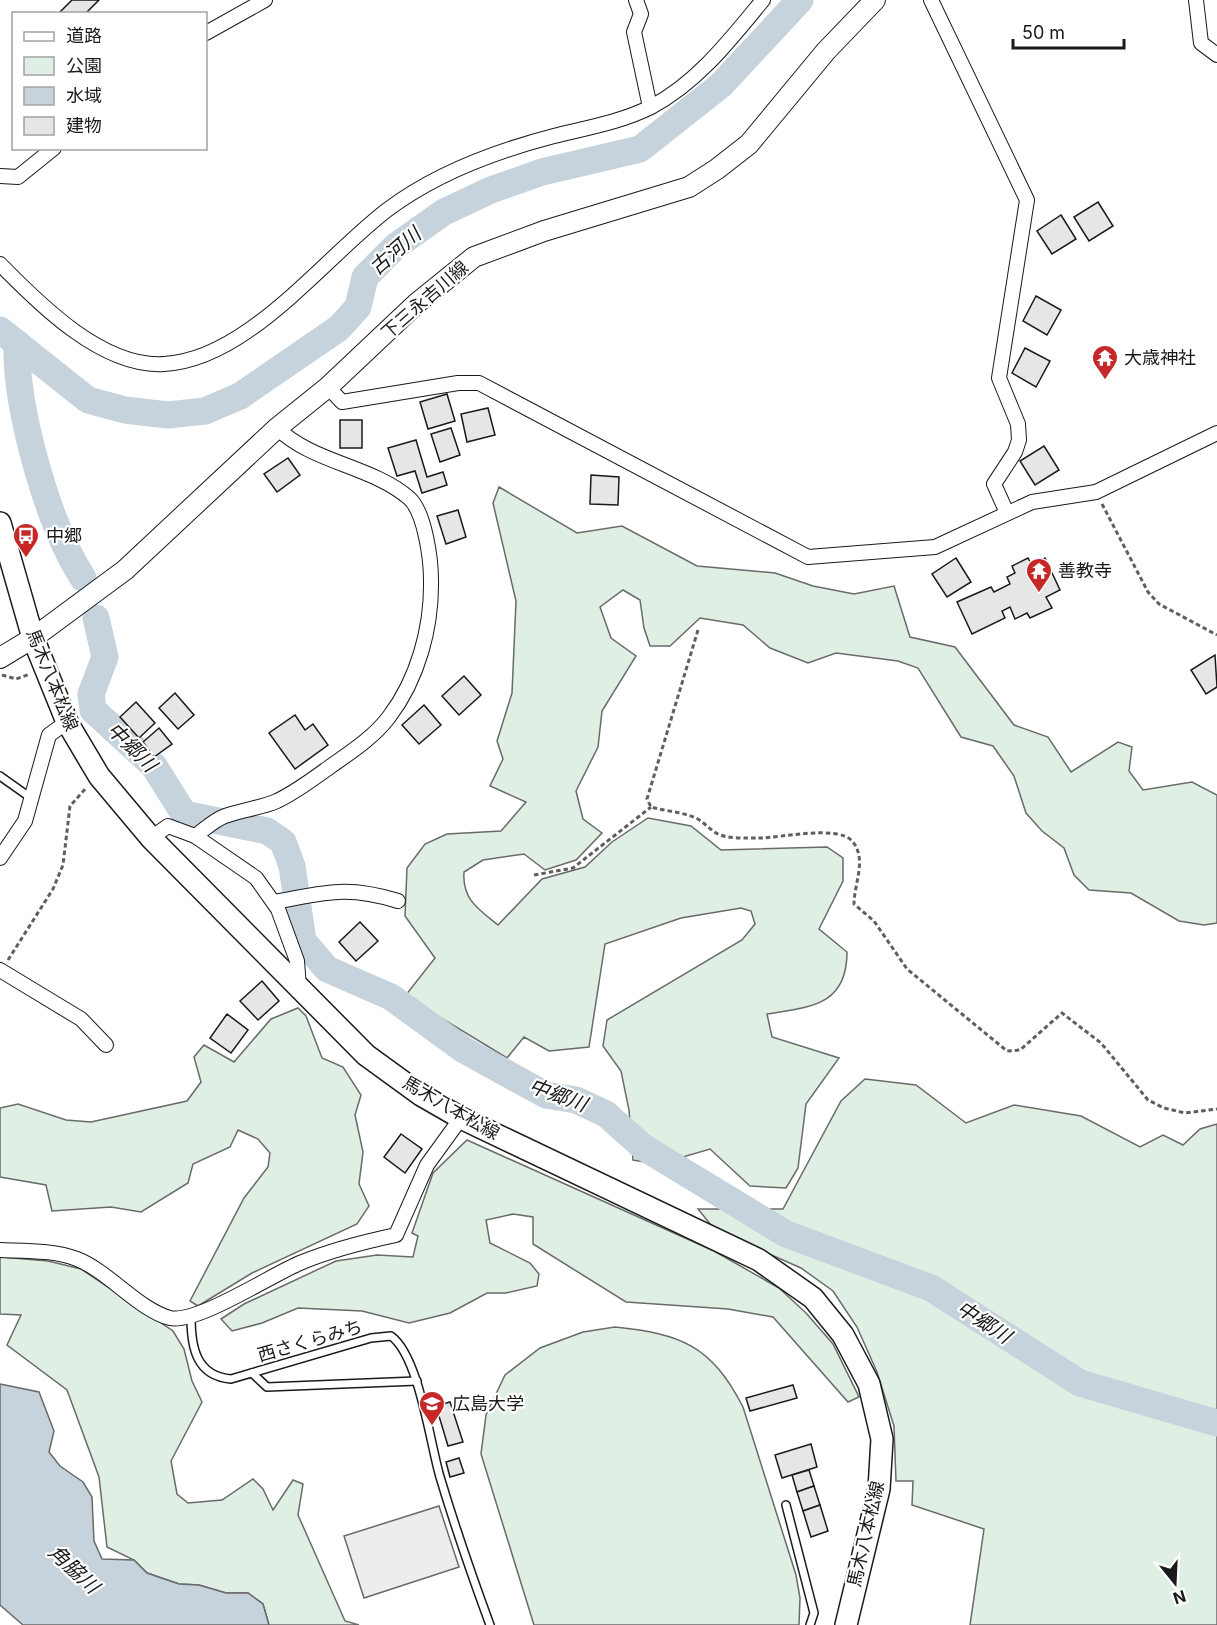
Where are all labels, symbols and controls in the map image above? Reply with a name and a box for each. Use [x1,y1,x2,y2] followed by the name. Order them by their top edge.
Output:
[12,12,207,150] legend
[1013,12,1124,50] scale bar
[1022,22,1065,43] text: 50 m
[66,25,102,46] text: 道路
[66,55,102,76] text: 公園
[66,85,102,106] text: 水域
[66,115,102,136] text: 建物
[364,221,427,280] water label: 古河川
[377,256,472,343] street label: 下三永吉川線
[1090,343,1120,381] temple icon: 大歳神社
[1124,347,1196,368] place label: 大歳神社
[11,521,41,559] bus stop icon: 中郷
[46,525,82,546] place label: 中郷
[1024,556,1054,594] temple icon: 善教寺
[1058,560,1112,581] place label: 善教寺
[22,626,82,734] street label: 馬木八本松線
[102,717,163,778] water label: 中郷川
[399,1071,503,1144] street label: 馬木八本松線
[526,1073,592,1117] water label: 中郷川
[952,1296,1017,1349] water label: 中郷川
[255,1316,365,1365] street label: 西さくらみち
[417,1389,447,1427] school or university icon: 広島大学
[452,1393,524,1414] place label: 広島大学
[843,1479,888,1589] street label: 馬木八本松線
[44,1540,106,1600] water label: 角脇川
[1145,1553,1205,1613] north arrow
[1171,1586,1189,1609] text: N

